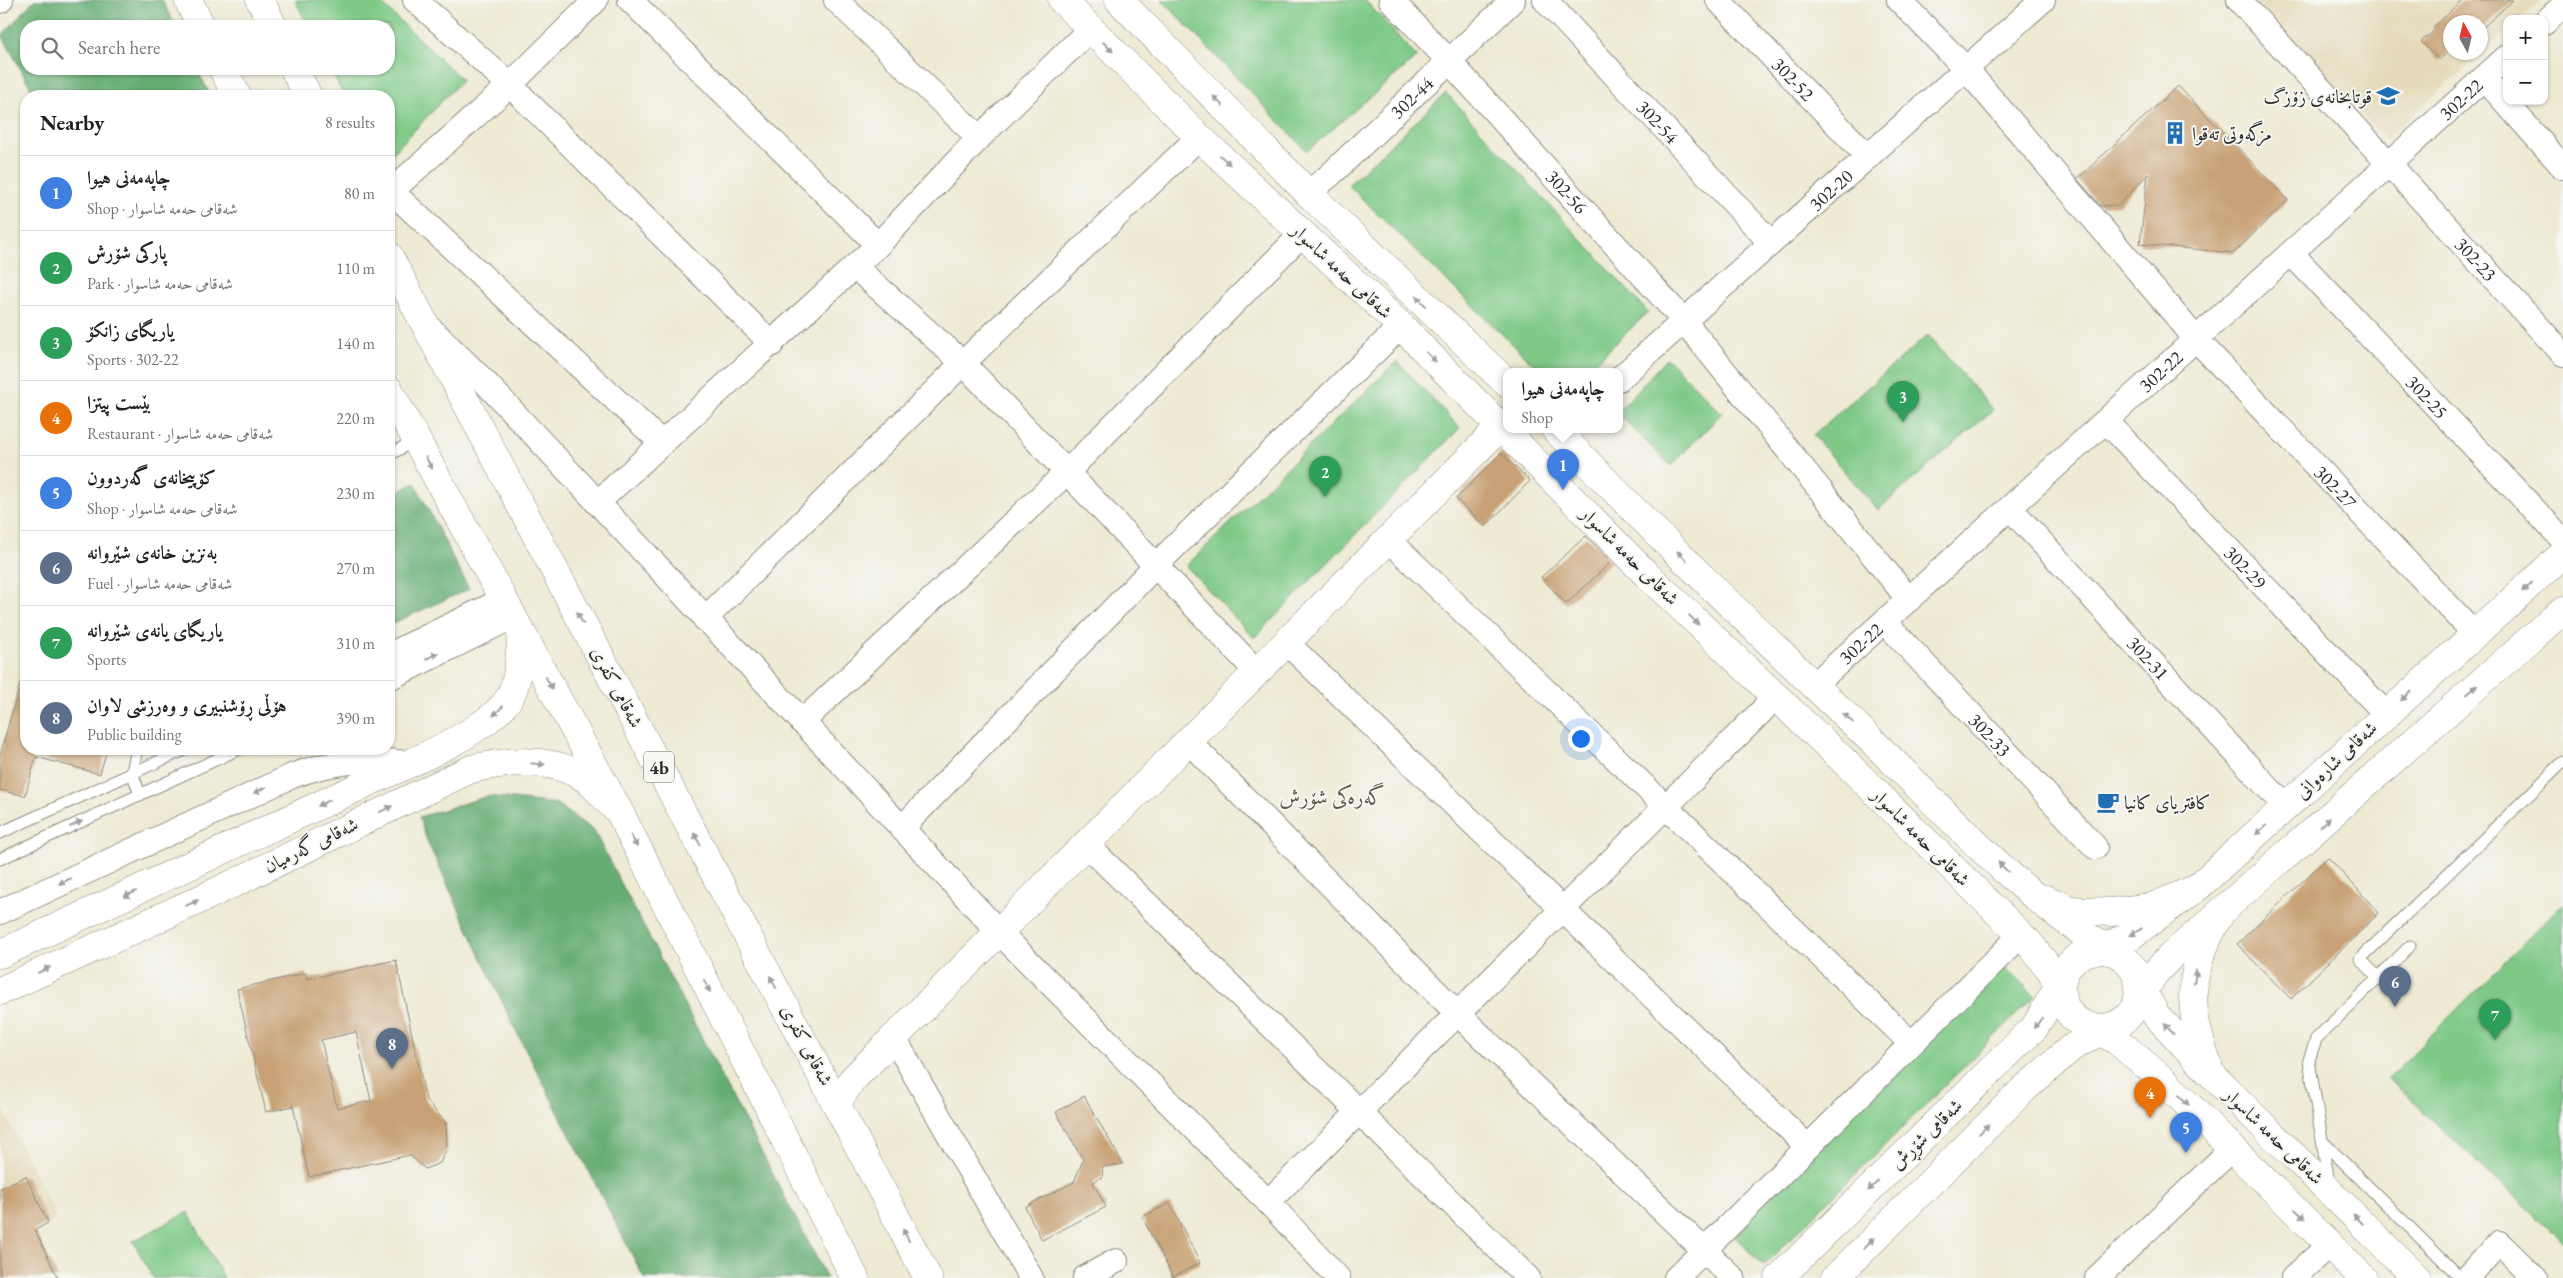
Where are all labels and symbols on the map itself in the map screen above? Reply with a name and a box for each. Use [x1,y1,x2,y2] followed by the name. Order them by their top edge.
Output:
[2443,15,2488,60] north arrow
[1102,41,1114,53] one-way arrow
[1767,52,1820,106] street label: 302-52
[1384,70,1439,124] street label: 302-44
[2433,73,2488,125] street label: 302-22
[2375,83,2401,109] school or university icon: قوتابخانه‌ی زۆزگ
[2263,84,2372,109] place label: قوتابخانه‌ی زۆزگ
[1632,94,1685,149] street label: 302-54
[1212,95,1224,107] one-way arrow
[2162,120,2188,146] building icon: مزگه‌وتی ته‌قوا
[2192,120,2272,147] place label: مزگه‌وتی ته‌قوا
[1218,154,1230,166] one-way arrow
[1803,163,1858,216] street label: 302-20
[1541,164,1593,219] street label: 302-56
[1285,216,1398,324] street label: شەقامی حەمە شاسوار
[2450,232,2502,286] street label: 302-23
[1415,295,1427,307] one-way arrow
[2133,345,2188,397] street label: 302-22
[1425,350,1437,362] one-way arrow
[2401,370,2454,424] street label: 302-25
[1887,381,1919,422] pin: 3
[1547,449,1579,490] pin: 1
[425,456,433,470] one-way arrow
[1309,456,1341,497] pin: 2
[2309,460,2363,514] street label: 302-27
[1574,500,1685,611] street label: شەقامی حەمە شاسوار
[2219,540,2272,594] street label: 302-29
[1676,550,1688,562] one-way arrow
[2521,581,2533,593] one-way arrow
[576,611,584,625] one-way arrow
[1688,614,1700,626] one-way arrow
[1833,617,1888,669] street label: 302-22
[2122,631,2175,685] street label: 302-31
[585,642,649,732] street label: شەقامی کفری
[425,652,440,661] one-way arrow
[545,675,553,690] one-way arrow
[2466,685,2479,696] one-way arrow
[2401,690,2413,702] one-way arrow
[492,705,504,717] one-way arrow
[1964,707,2017,762] street label: 302-33
[1842,713,1855,724] one-way arrow
[2290,716,2382,804] street label: شەقامی شارەوانی
[1568,726,1594,752] your location
[644,752,674,782] road number: 4b
[531,760,547,768] one-way arrow
[1865,781,1976,892] street label: شەقامی حەمە شاسوار
[1279,782,1385,810] district label: گەرەکی شۆرش
[253,787,267,795] one-way arrow
[2095,789,2121,815] cafe icon: کافتریای کانیا
[2124,790,2211,815] place label: کافتریای کانیا
[317,799,331,807] one-way arrow
[378,805,393,813] one-way arrow
[259,810,362,879] street label: شەقامی گەرمیان
[2318,816,2331,827] one-way arrow
[69,820,83,828] one-way arrow
[2256,824,2268,836] one-way arrow
[693,832,701,846] one-way arrow
[630,834,638,848] one-way arrow
[1997,861,2009,873] one-way arrow
[58,878,72,886] one-way arrow
[123,891,137,899] one-way arrow
[185,898,199,906] one-way arrow
[2129,928,2142,937] one-way arrow
[37,966,51,974] one-way arrow
[2379,966,2411,1007] pin: 6
[2191,969,2199,985] one-way arrow
[769,975,777,990] one-way arrow
[703,979,711,993] one-way arrow
[2479,999,2511,1040] pin: 7
[775,1000,839,1090] street label: شەقامی کفری
[2033,1016,2043,1030] one-way arrow
[2163,1024,2175,1036] one-way arrow
[376,1028,408,1069] pin: 8
[2134,1077,2166,1118] pin: 4
[2217,1081,2329,1190] street label: شەقامی حەمە شاسوار
[1884,1093,1970,1177] street label: شەقامی شۆڕش
[2178,1094,2190,1106] one-way arrow
[2170,1112,2202,1153] pin: 5
[1978,1123,1990,1135] one-way arrow
[1867,1180,1879,1192] one-way arrow
[2293,1208,2305,1220] one-way arrow
[2352,1213,2364,1225] one-way arrow
[902,1227,910,1242] one-way arrow
[1863,1238,1875,1250] one-way arrow

